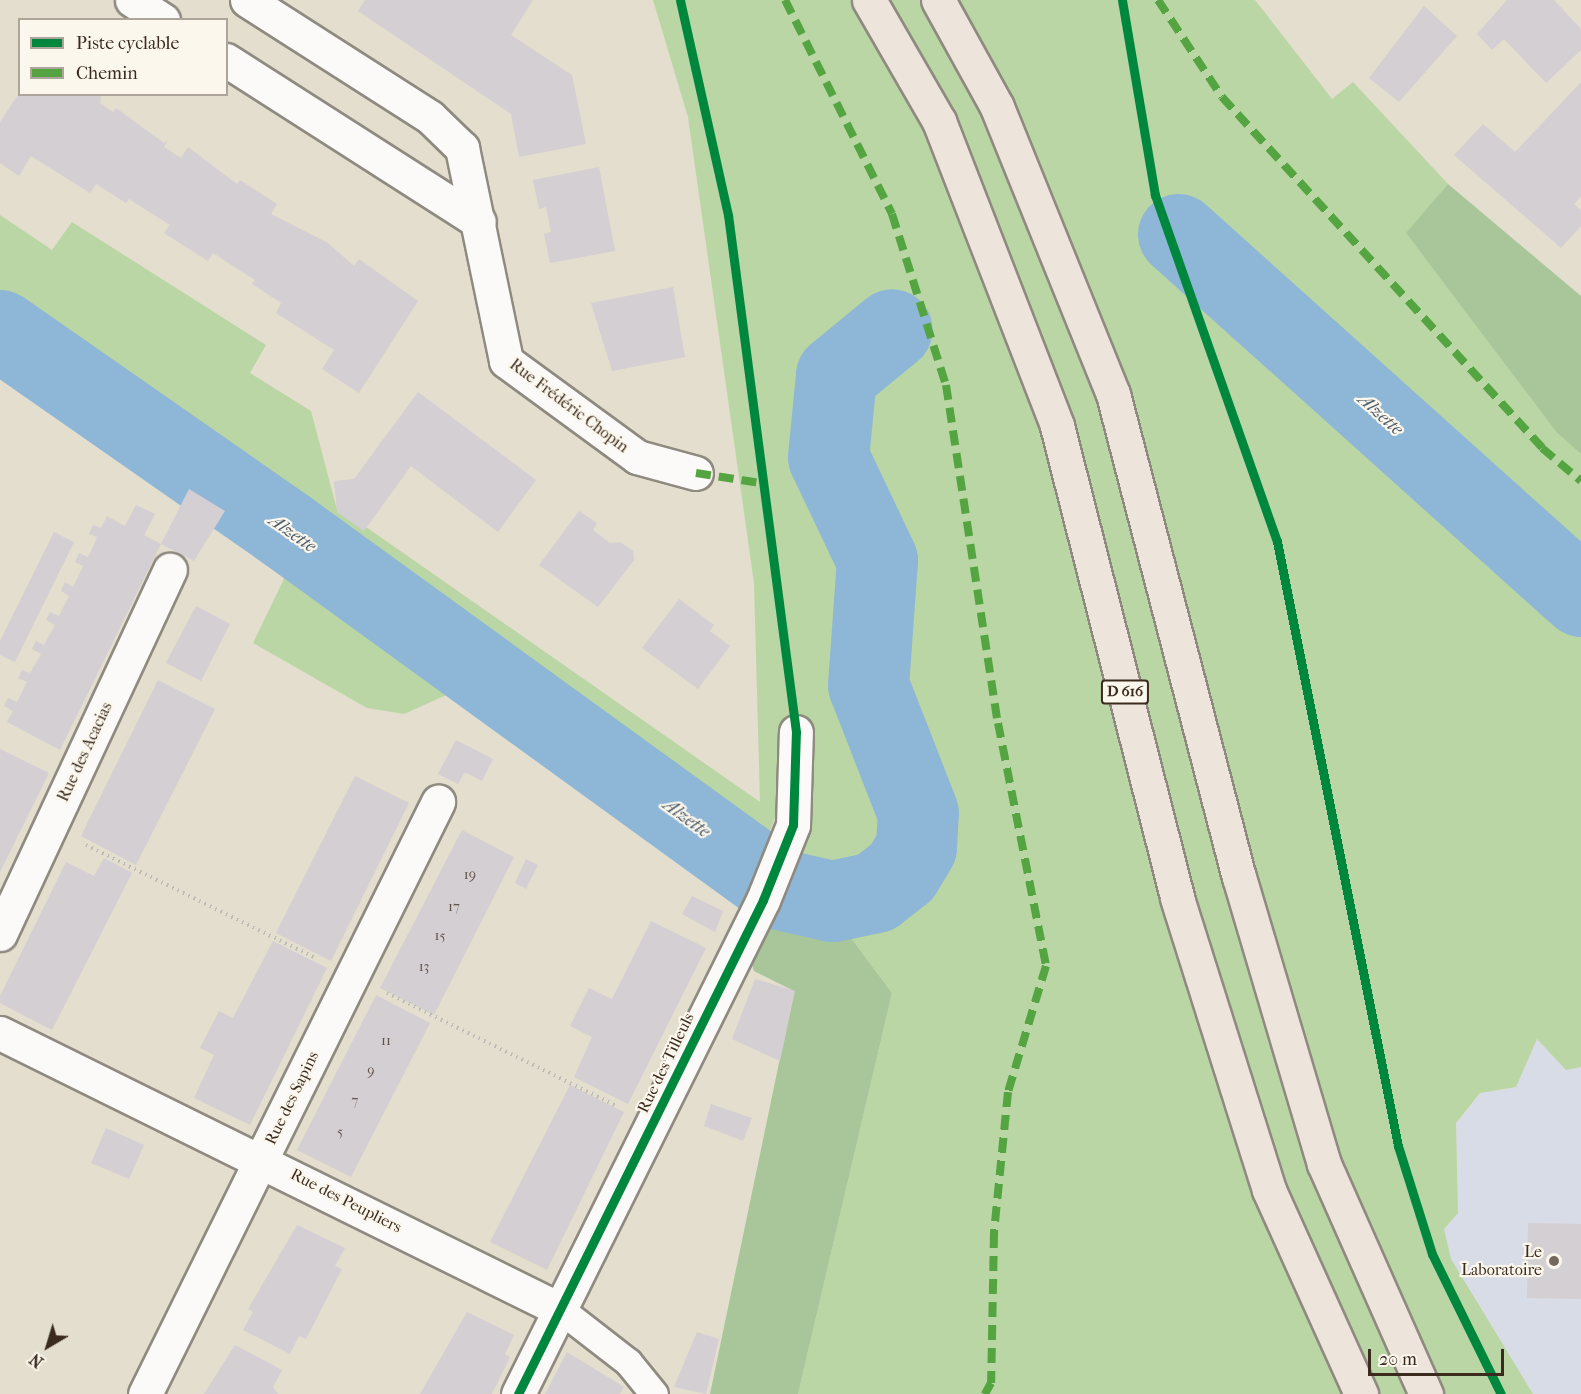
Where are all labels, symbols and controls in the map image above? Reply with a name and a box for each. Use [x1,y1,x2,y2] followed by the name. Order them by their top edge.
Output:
[18,18,228,96] legend
[76,33,179,54] text: Piste cyclable
[76,63,138,84] text: Chemin
[506,355,632,457] street label: Rue Frédéric Chopin
[1353,390,1407,440] water label: Alzette
[264,510,320,558] water label: Alzette
[1100,680,1150,704] road number: D 616
[54,699,116,805] street label: Rue des Acacias
[659,795,713,843] water label: Alzette
[464,867,476,883] house number: 19
[448,899,460,915] house number: 17
[435,928,445,944] house number: 15
[419,959,429,975] house number: 13
[634,1010,698,1116] street label: Rue des Tilleuls
[381,1033,391,1049] house number: 11
[261,1048,323,1148] street label: Rue des Sapins
[367,1063,375,1079] house number: 9
[352,1093,358,1109] house number: 7
[337,1124,343,1140] house number: 5
[287,1165,405,1237] street label: Rue des Peupliers
[1461,1242,1542,1280] place label: Le Laboratoire
[1547,1254,1561,1268] marker: Le Laboratoire
[18,1316,78,1376] north arrow
[1371,1337,1508,1375] scale bar
[26,1349,47,1372] text: N
[1379,1349,1417,1370] text: 20 m

